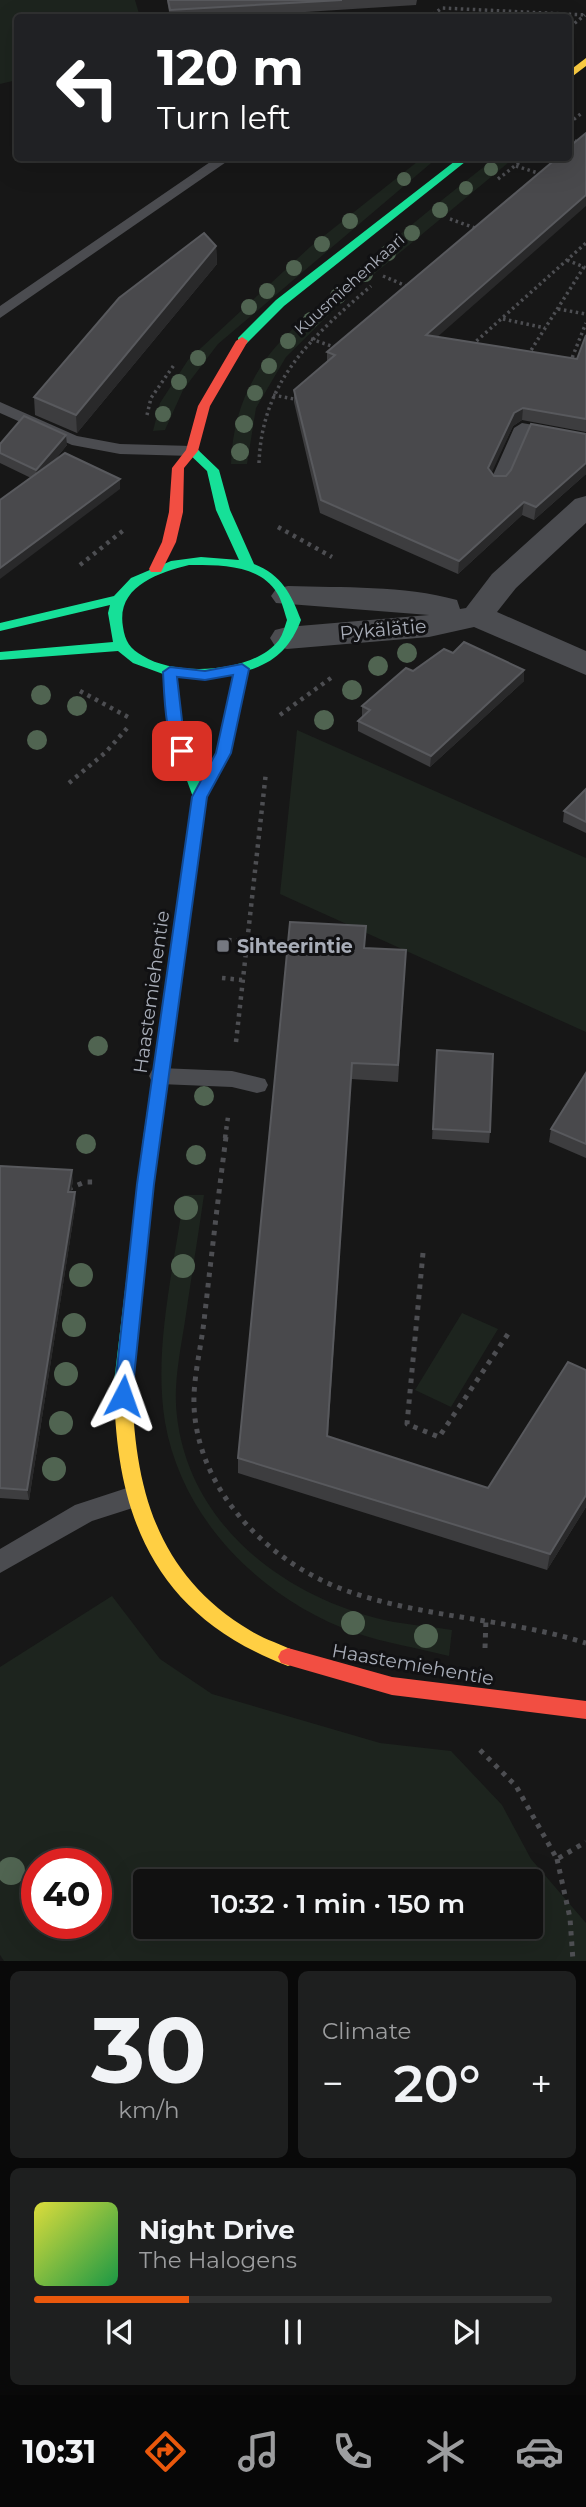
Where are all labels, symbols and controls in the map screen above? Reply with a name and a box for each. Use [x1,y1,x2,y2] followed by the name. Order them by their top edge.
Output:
[157,38,304,97] text: 120 m
[42,42,133,133] icon: left
[157,98,291,137] text: Turn left
[290,230,408,339] street label: Kuusmiehenkaari
[339,614,427,645] street label: Pykälätie
[152,721,212,781] pin
[163,732,201,770] icon: arrive
[129,909,174,1075] street label: Haastemiehentie
[237,935,353,958] place label: Sihteerintie
[215,938,231,954] marker: Sihteerintie
[86,1359,160,1433] position arrow
[330,1639,496,1690] street label: Haastemiehentie
[21,1848,112,1939] speed limit sign: 40
[211,1888,465,1920] text: 10:32 · 1 min · 150 m
[91,1995,207,2106] text: 30
[322,2017,411,2045] text: Climate
[393,2052,481,2115] text: 20°
[322,2060,344,2107] text: −
[530,2060,552,2107] text: +
[118,2096,180,2124] text: km/h
[139,2214,295,2246] text: Night Drive
[139,2246,297,2274] text: The Halogens
[101,2313,139,2351] icon: previous
[274,2313,312,2351] icon: pause
[447,2313,485,2351] icon: next
[141,2427,190,2476] icon: directions
[234,2427,283,2476] icon: music
[328,2427,377,2476] icon: phone
[421,2427,470,2476] icon: climate
[515,2427,564,2476] icon: car
[22,2432,96,2471] text: 10:31

